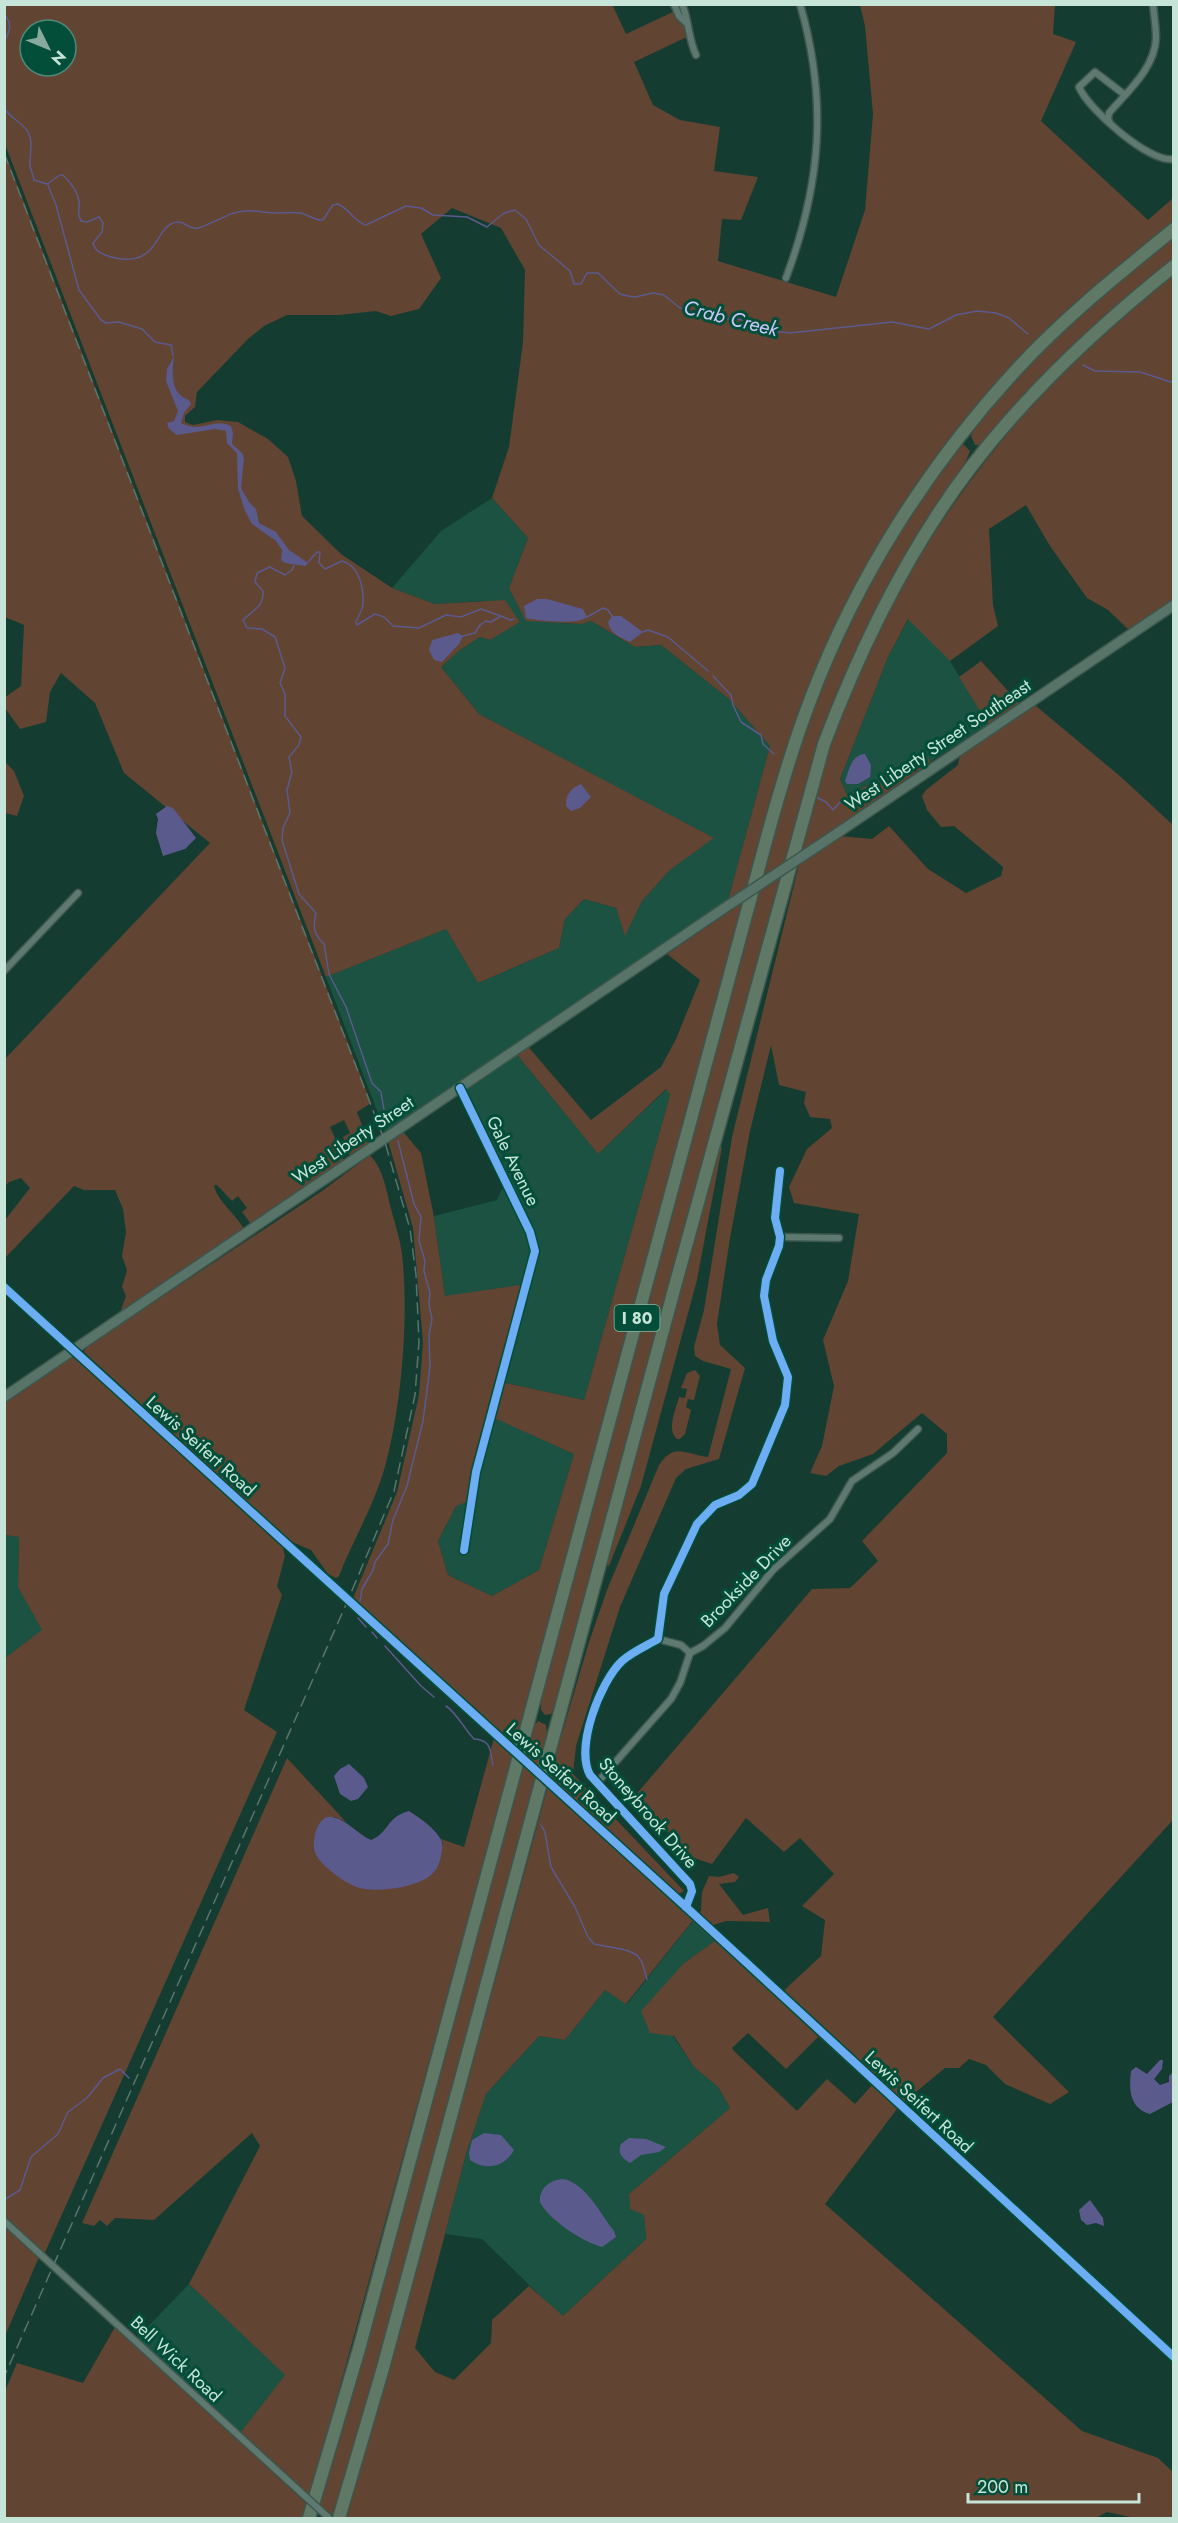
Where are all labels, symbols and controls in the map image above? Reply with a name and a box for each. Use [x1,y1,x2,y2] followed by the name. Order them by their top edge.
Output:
[18,18,78,78] north arrow
[46,45,71,70] text: N
[681,293,783,345] water label: Crab Creek
[840,672,1037,817] street label: West Liberty Street Southeast
[287,1089,420,1190] street label: West Liberty Street
[480,1111,546,1211] street label: Gale Avenue
[614,1305,660,1331] road number: I 80
[140,1390,262,1502] street label: Lewis Seifert Road
[695,1529,797,1633] street label: Brookside Drive
[500,1717,622,1829] street label: Lewis Seifert Road
[592,1752,704,1874] street label: Stoneybrook Drive
[859,2045,979,2159] street label: Lewis Seifert Road
[125,2310,227,2408] street label: Bell Wick Road
[968,2466,1139,2504] scale bar
[977,2474,1028,2500] text: 200 m

